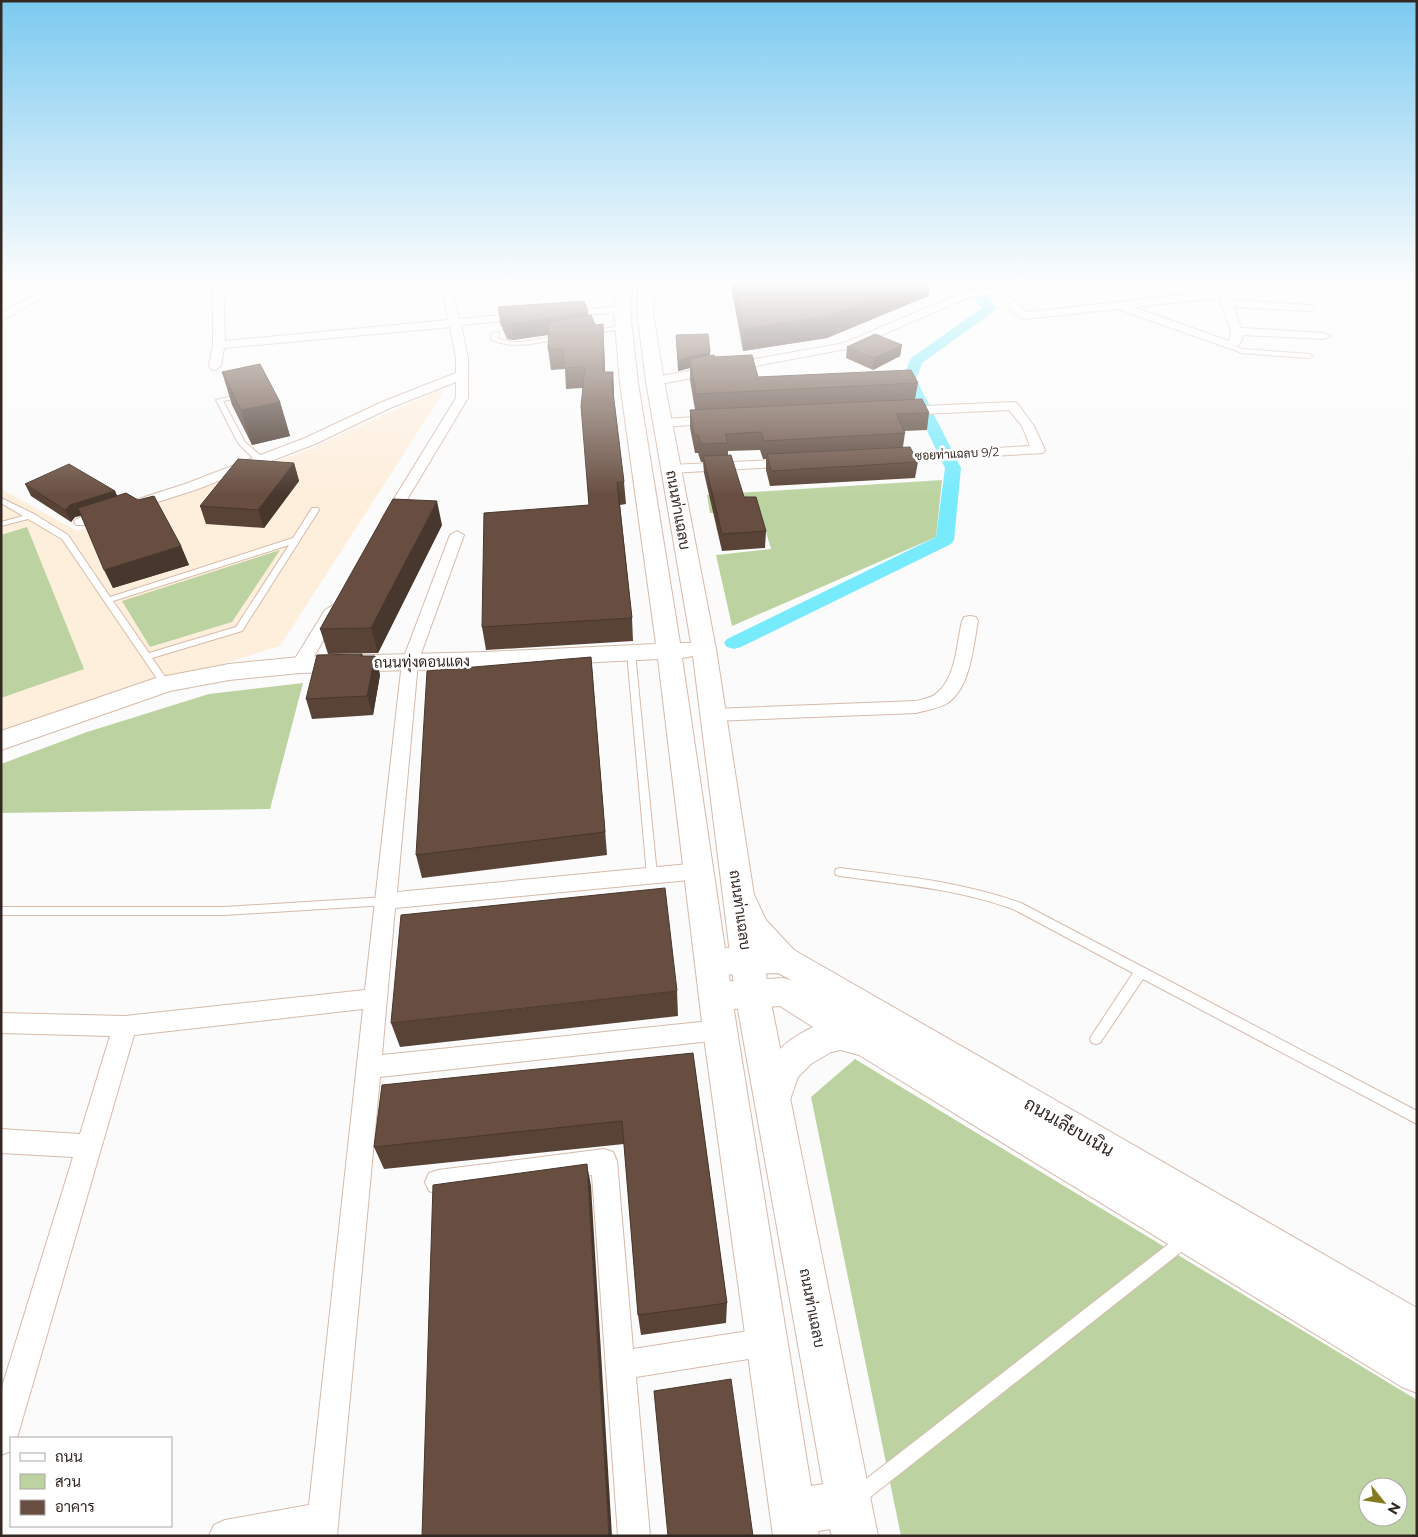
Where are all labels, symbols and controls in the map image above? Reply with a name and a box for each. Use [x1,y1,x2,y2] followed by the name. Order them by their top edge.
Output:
[914,444,1000,463] street label: ซอยท่าแฉลบ 9/2
[662,469,695,551] street label: ถนนท่าแฉลบ
[374,651,470,674] street label: ถนนทุ่งดอนแดง
[725,869,756,951] street label: ถนนท่าแฉลบ
[1020,1091,1119,1161] street label: ถนนเลียบเนิน
[795,1267,830,1349] street label: ถนนท่าแฉลบ
[10,1437,172,1527] legend
[55,1447,83,1466] text: ถนน
[55,1472,81,1491] text: สวน
[1358,1477,1408,1527] north arrow
[55,1497,95,1516] text: อาคาร
[1384,1499,1405,1518] text: N

